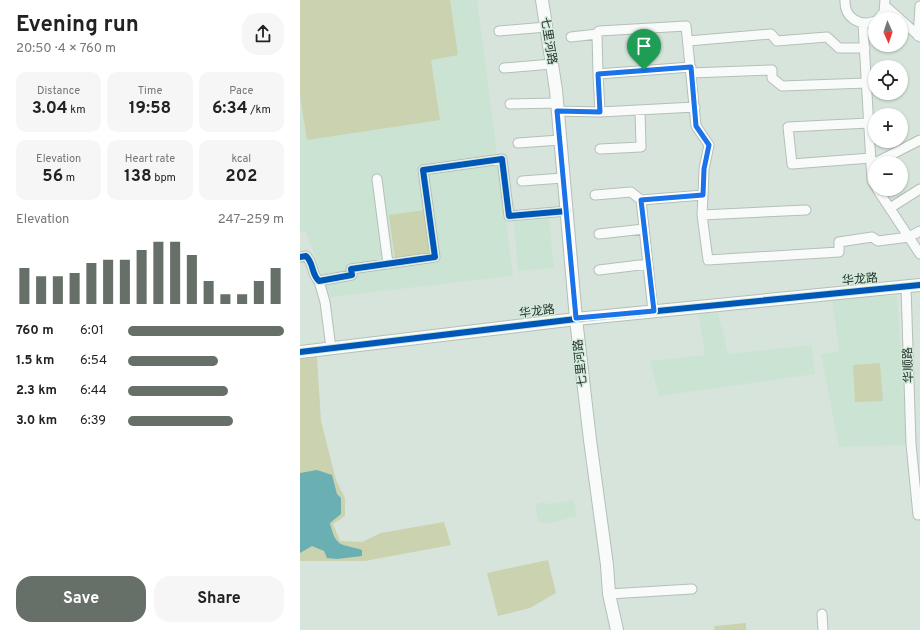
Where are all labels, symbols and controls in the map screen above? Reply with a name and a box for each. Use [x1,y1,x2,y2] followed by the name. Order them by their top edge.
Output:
[16,12,139,39] text: Evening run
[868,12,908,52] north arrow
[868,12,908,196] map controls
[242,13,284,55] button: share
[536,16,560,66] street label: 七里河路
[627,29,661,70] pin
[633,35,655,57] icon: arrive
[16,41,116,57] text: 20:50 · 4 × 760 m
[868,60,908,100] button: locate
[37,84,80,98] text: Distance
[138,84,162,98] text: Time
[229,84,253,98] text: Pace
[32,98,68,120] text: 3.04
[129,98,171,120] text: 19:58
[212,98,248,120] text: 6:34
[68,103,86,117] text: km
[248,103,271,117] text: /km
[868,108,908,148] button: +
[36,152,81,166] text: Elevation
[125,152,175,166] text: Heart rate
[232,152,251,166] text: kcal
[868,156,908,196] button: −
[42,166,63,188] text: 56
[124,166,152,188] text: 138
[225,166,257,188] text: 202
[63,171,75,185] text: m
[152,171,176,185] text: bpm
[16,212,69,228] text: Elevation
[218,212,284,228] text: 247–259 m
[841,270,879,290] street label: 华龙路
[518,302,556,322] street label: 华龙路
[16,323,54,339] text: 760 m
[80,323,104,339] text: 6:01
[571,338,591,388] street label: 七里河路
[900,347,918,383] street label: 华顺路
[16,353,54,369] text: 1.5 km
[80,353,107,369] text: 6:54
[16,383,57,399] text: 2.3 km
[80,383,107,399] text: 6:44
[16,413,57,429] text: 3.0 km
[80,413,106,429] text: 6:39
[16,576,146,622] button: Save
[154,576,284,622] button: Share

